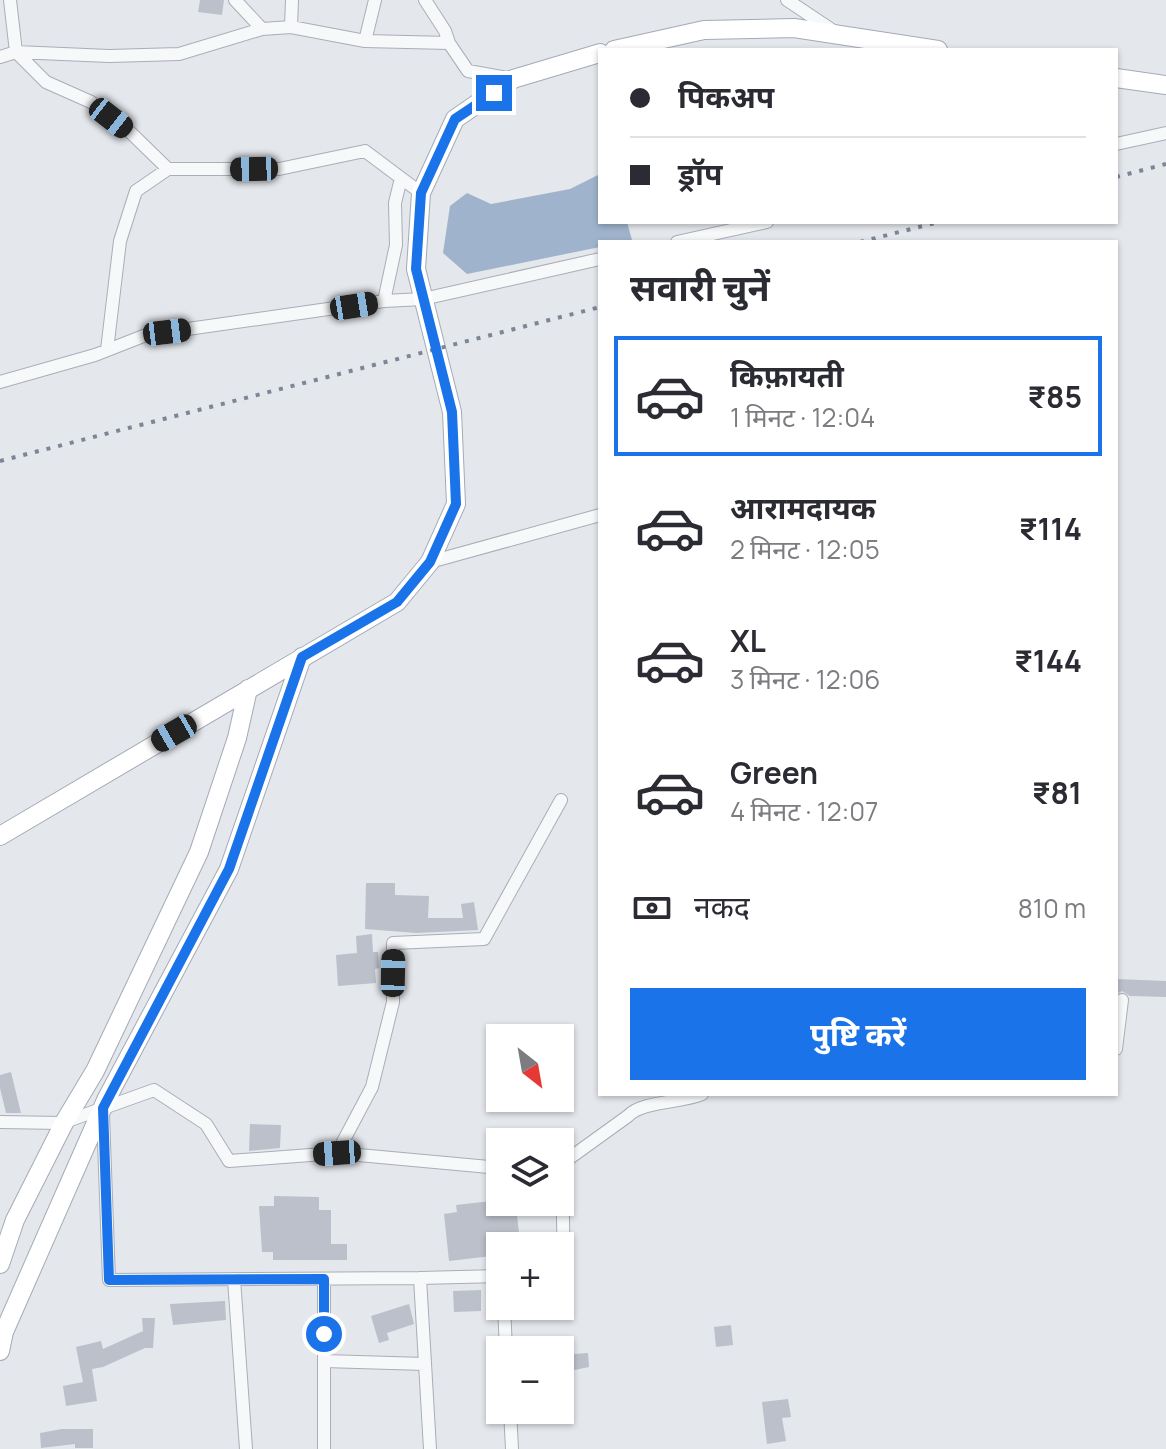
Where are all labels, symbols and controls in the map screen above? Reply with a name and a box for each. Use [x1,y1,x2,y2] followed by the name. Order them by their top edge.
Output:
[476,75,512,111] route end
[678,76,774,117] text: पिकअप
[85,94,137,142] car
[678,153,722,194] text: ड्रॉप
[230,157,278,181] car
[630,263,770,312] text: सवारी चुनें
[328,290,380,322] car
[142,317,192,347] car
[730,355,844,396] text: किफ़ायती
[634,360,706,432] icon: car
[1028,376,1082,417] text: ₹85
[730,399,875,435] text: 1 मिनट · 12:04
[730,487,876,528] text: आरामदायक
[634,492,706,564] icon: car
[1019,508,1082,549] text: ₹114
[730,531,880,567] text: 2 मिनट · 12:05
[730,620,766,661] text: XL
[634,624,706,696] icon: car
[1014,640,1082,681] text: ₹144
[730,661,880,697] text: 3 मिनट · 12:06
[147,711,201,755] car
[730,752,818,793] text: Green
[634,756,706,828] icon: car
[1032,772,1082,813] text: ₹81
[730,793,878,829] text: 4 मिनट · 12:07
[630,886,674,930] icon: cash
[694,886,750,927] text: नकद
[1018,890,1086,926] text: 810 m
[381,949,405,997] car
[630,988,1086,1080] button: पुष्टि करें
[486,1024,574,1112] north arrow
[486,1024,574,1424] map controls
[486,1128,574,1216] button: layers
[312,1139,362,1167] car
[486,1232,574,1320] button: +
[306,1316,342,1352] route start
[486,1336,574,1424] button: −

